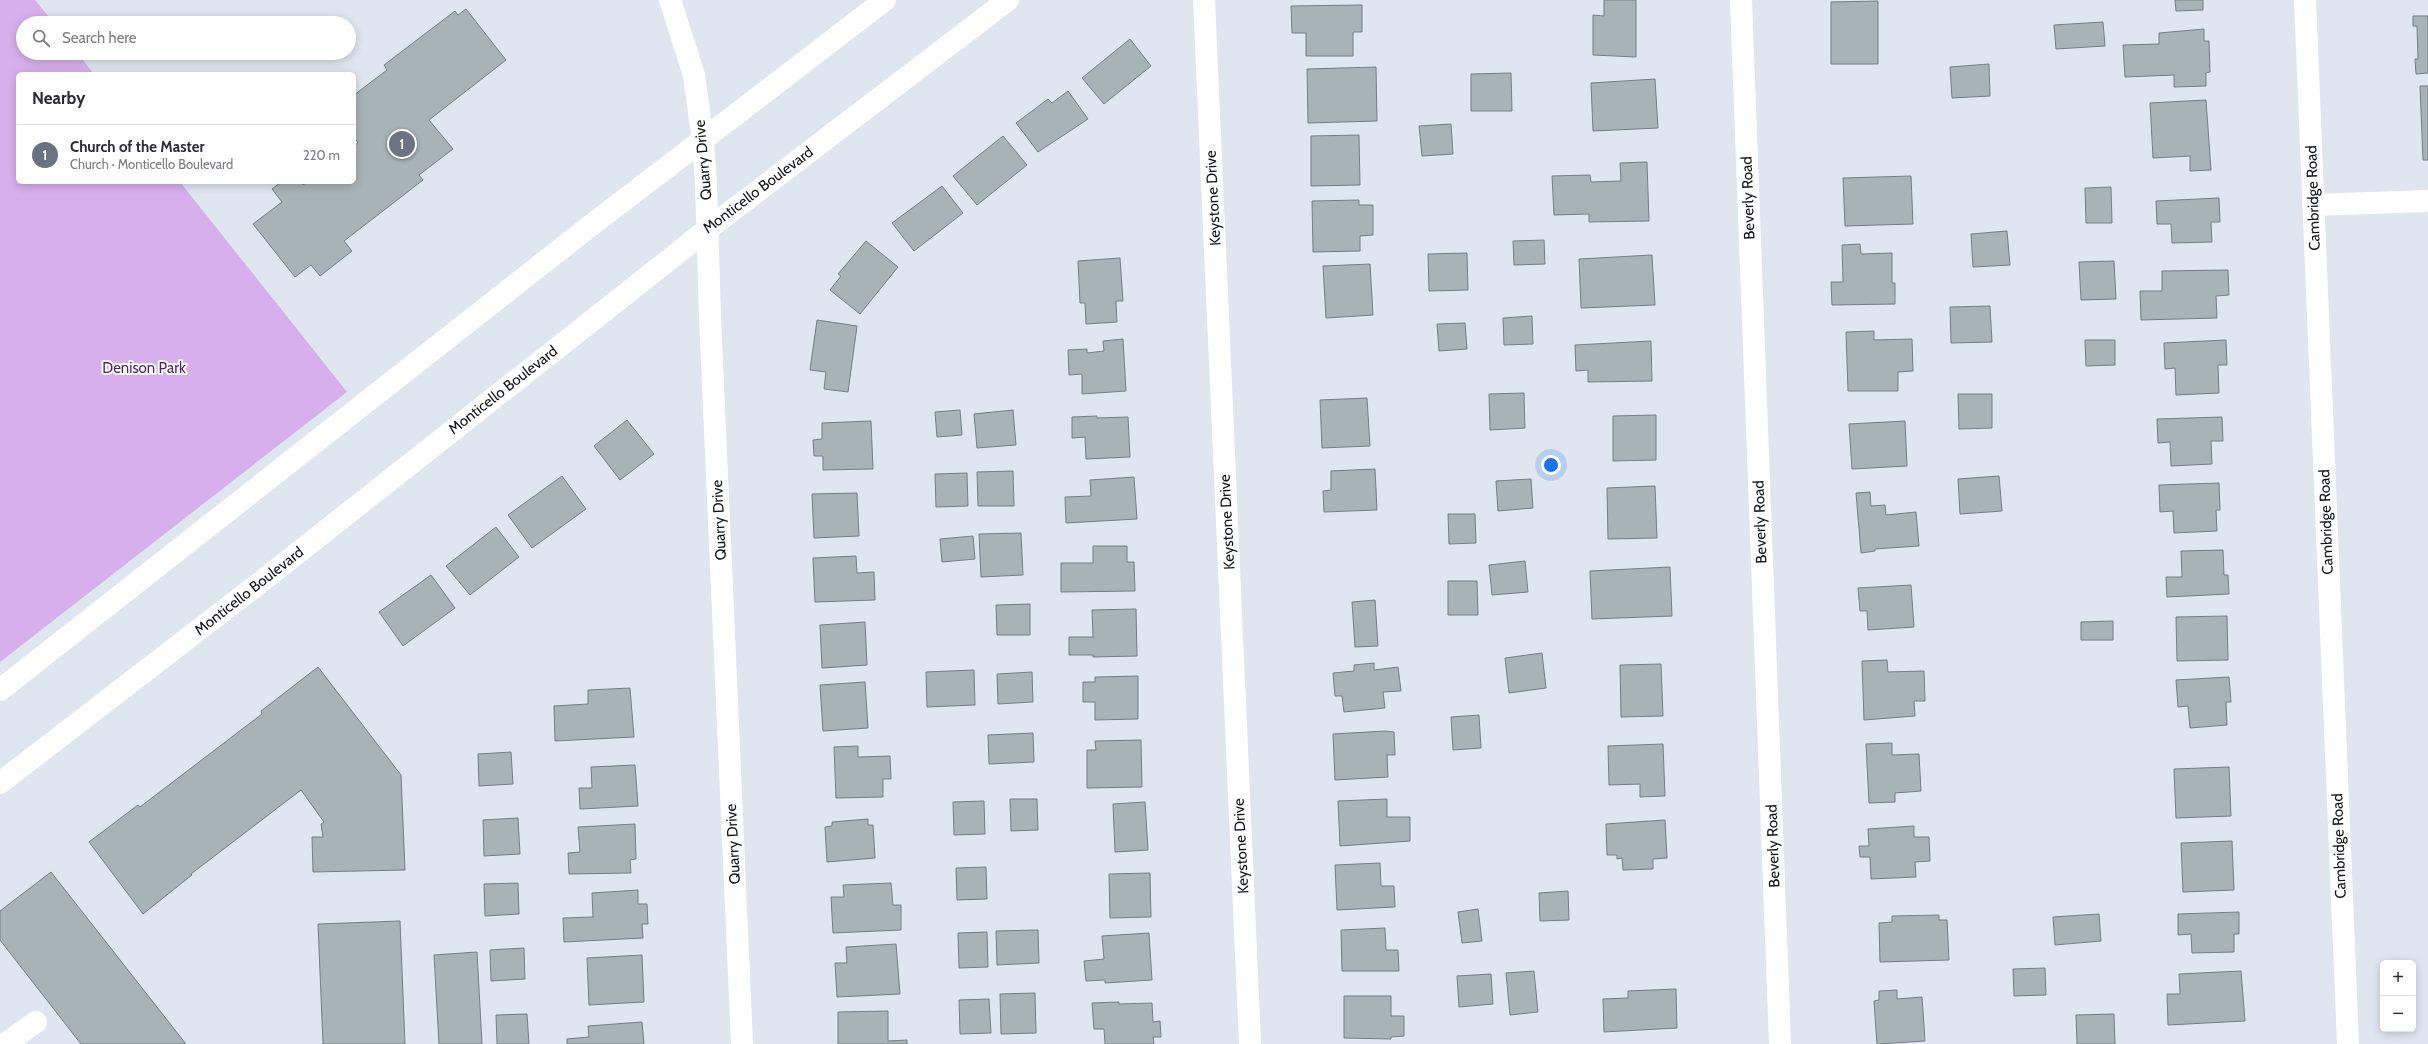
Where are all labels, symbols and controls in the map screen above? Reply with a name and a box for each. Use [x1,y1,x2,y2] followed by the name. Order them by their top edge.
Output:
[16,16,356,60] search box
[30,27,52,49] icon: search
[62,29,137,47] text: Search here
[32,88,85,108] text: Nearby
[690,119,715,201] street label: Quarry Drive
[389,129,415,159] pin: 1
[70,138,204,156] text: Church of the Master
[699,143,817,237] street label: Monticello Boulevard
[2302,145,2324,251] street label: Cambridge Road
[43,147,47,163] text: 1
[303,147,340,163] text: 220 m
[1201,149,1224,246] street label: Keystone Drive
[70,156,233,172] text: Church · Monticello Boulevard
[1738,156,1758,240] street label: Beverly Road
[445,342,561,438] street label: Monticello Boulevard
[102,359,186,377] park label: Denison Park
[1541,455,1561,475] your location
[2315,469,2337,575] street label: Cambridge Road
[1215,473,1238,570] street label: Keystone Drive
[708,479,730,561] street label: Quarry Drive
[1750,480,1770,564] street label: Beverly Road
[191,543,307,639] street label: Monticello Boulevard
[2328,793,2350,899] street label: Cambridge Road
[1229,797,1252,894] street label: Keystone Drive
[722,803,744,885] street label: Quarry Drive
[1763,804,1783,888] street label: Beverly Road
[2380,960,2416,1032] map controls
[2380,960,2416,996] button: +
[2380,996,2416,1032] button: −

